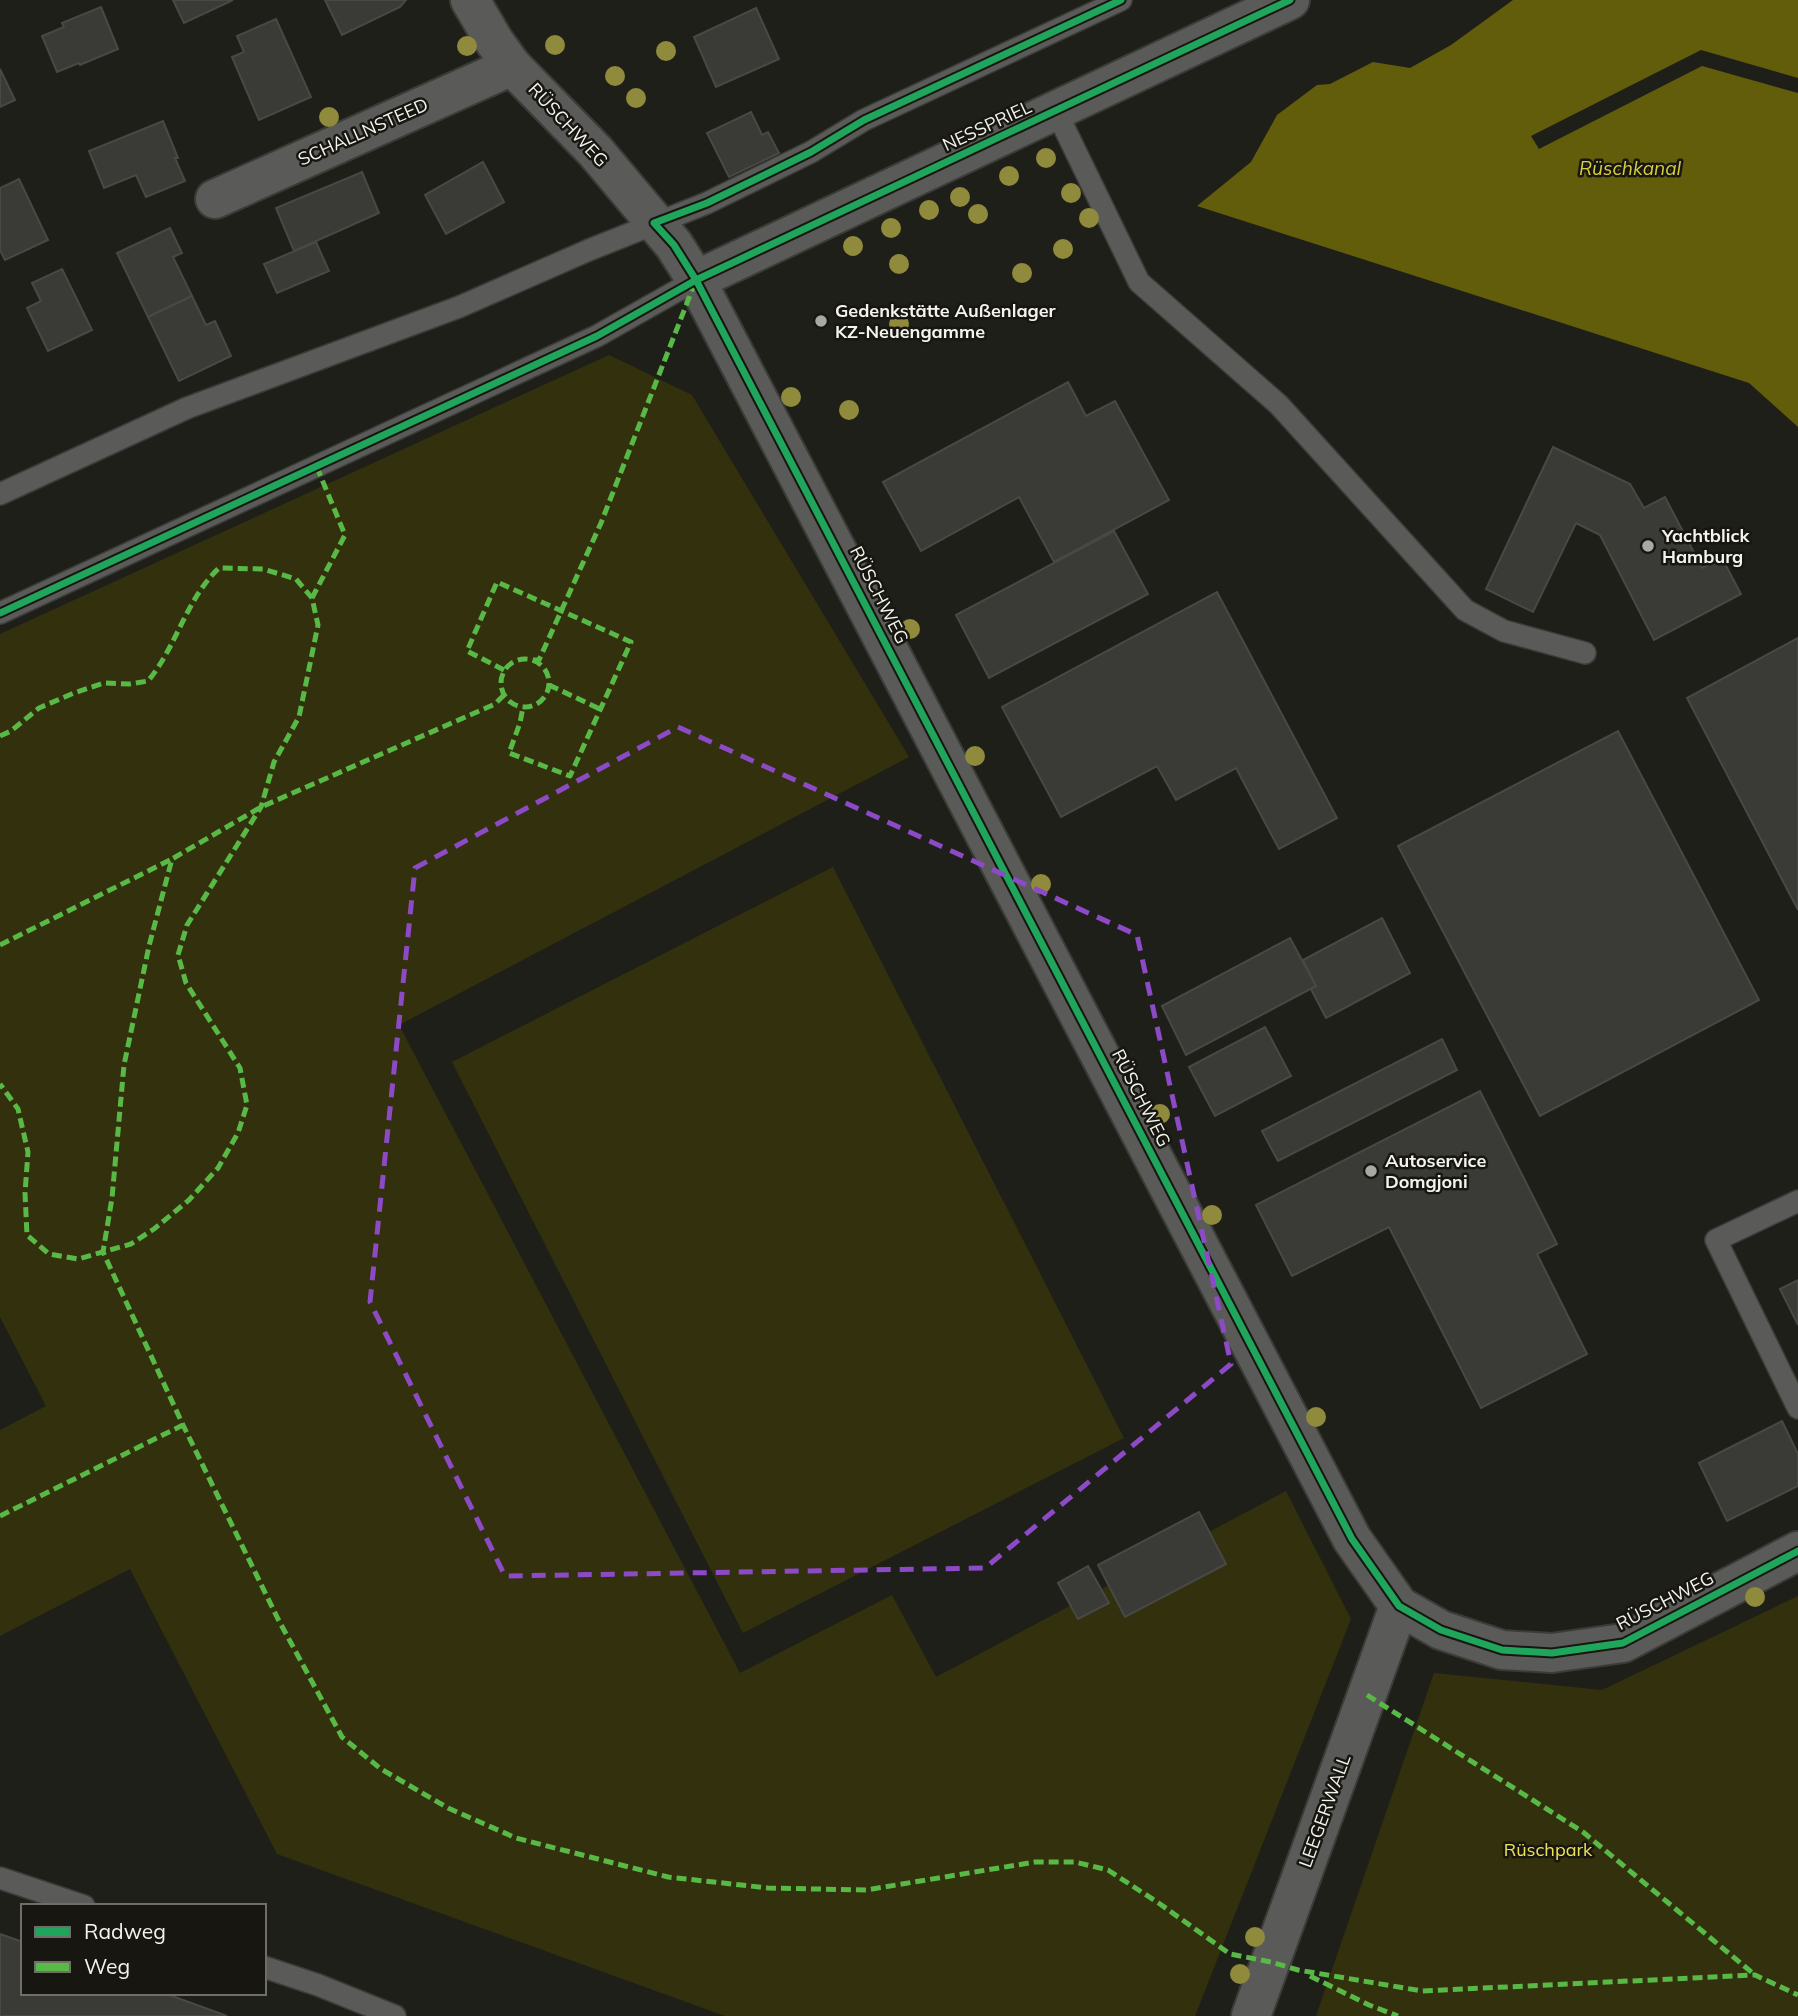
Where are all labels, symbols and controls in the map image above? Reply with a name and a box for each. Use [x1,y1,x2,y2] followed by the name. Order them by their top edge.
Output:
[524,78,613,171] street label: RÜSCHWEG
[294,93,431,171] street label: SCHALLNSTEED
[939,95,1035,156] street label: NESSPRIEL
[1579,156,1682,180] water label: Rüschkanal
[835,299,1057,343] place label: Gedenkstätte Außenlager KZ-Neuengamme
[813,313,829,329] marker: Gedenkstätte Außenlager KZ-Neuengamme
[1661,524,1750,568] place label: Yachtblick Hamburg
[1640,538,1656,554] marker: Yachtblick Hamburg
[845,542,914,647] street label: RÜSCHWEG
[1107,1045,1176,1150] street label: RÜSCHWEG
[1385,1149,1486,1193] place label: Autoservice Domgjoni
[1363,1163,1379,1179] marker: Autoservice Domgjoni
[1612,1566,1717,1635] street label: RÜSCHWEG
[1293,1751,1356,1871] street label: LEEGERWALL
[1504,1838,1593,1861] park label: Rüschpark
[21,1904,266,1995] legend
[84,1918,166,1944] text: Radweg
[84,1953,130,1979] text: Weg

